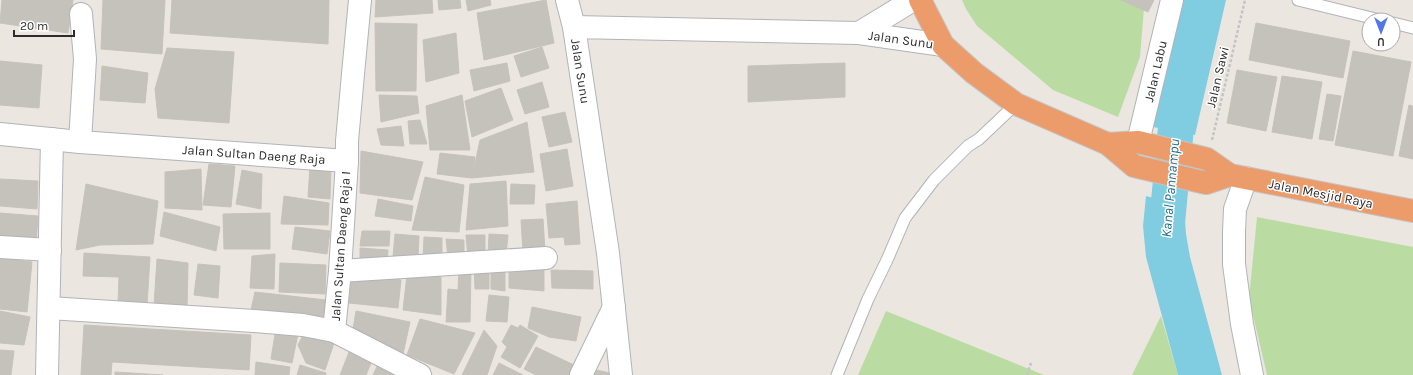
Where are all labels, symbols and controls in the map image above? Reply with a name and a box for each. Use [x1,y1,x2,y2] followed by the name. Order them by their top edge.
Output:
[14,12,74,38] scale bar
[1361,12,1401,52] north arrow
[20,19,48,33] text: 20 m
[867,28,934,51] street label: Jalan Sunu
[1377,35,1385,48] text: U
[568,38,593,105] street label: Jalan Sunu
[1141,39,1170,103] street label: Jalan Labu
[1203,45,1232,109] street label: Jalan Sawi
[1158,138,1183,238] water label: Kanal Pannampu
[182,142,326,167] street label: Jalan Sultan Daeng Raja
[328,171,353,322] street label: Jalan Sultan Daeng Raja I
[1268,176,1374,211] street label: Jalan Mesjid Raya

